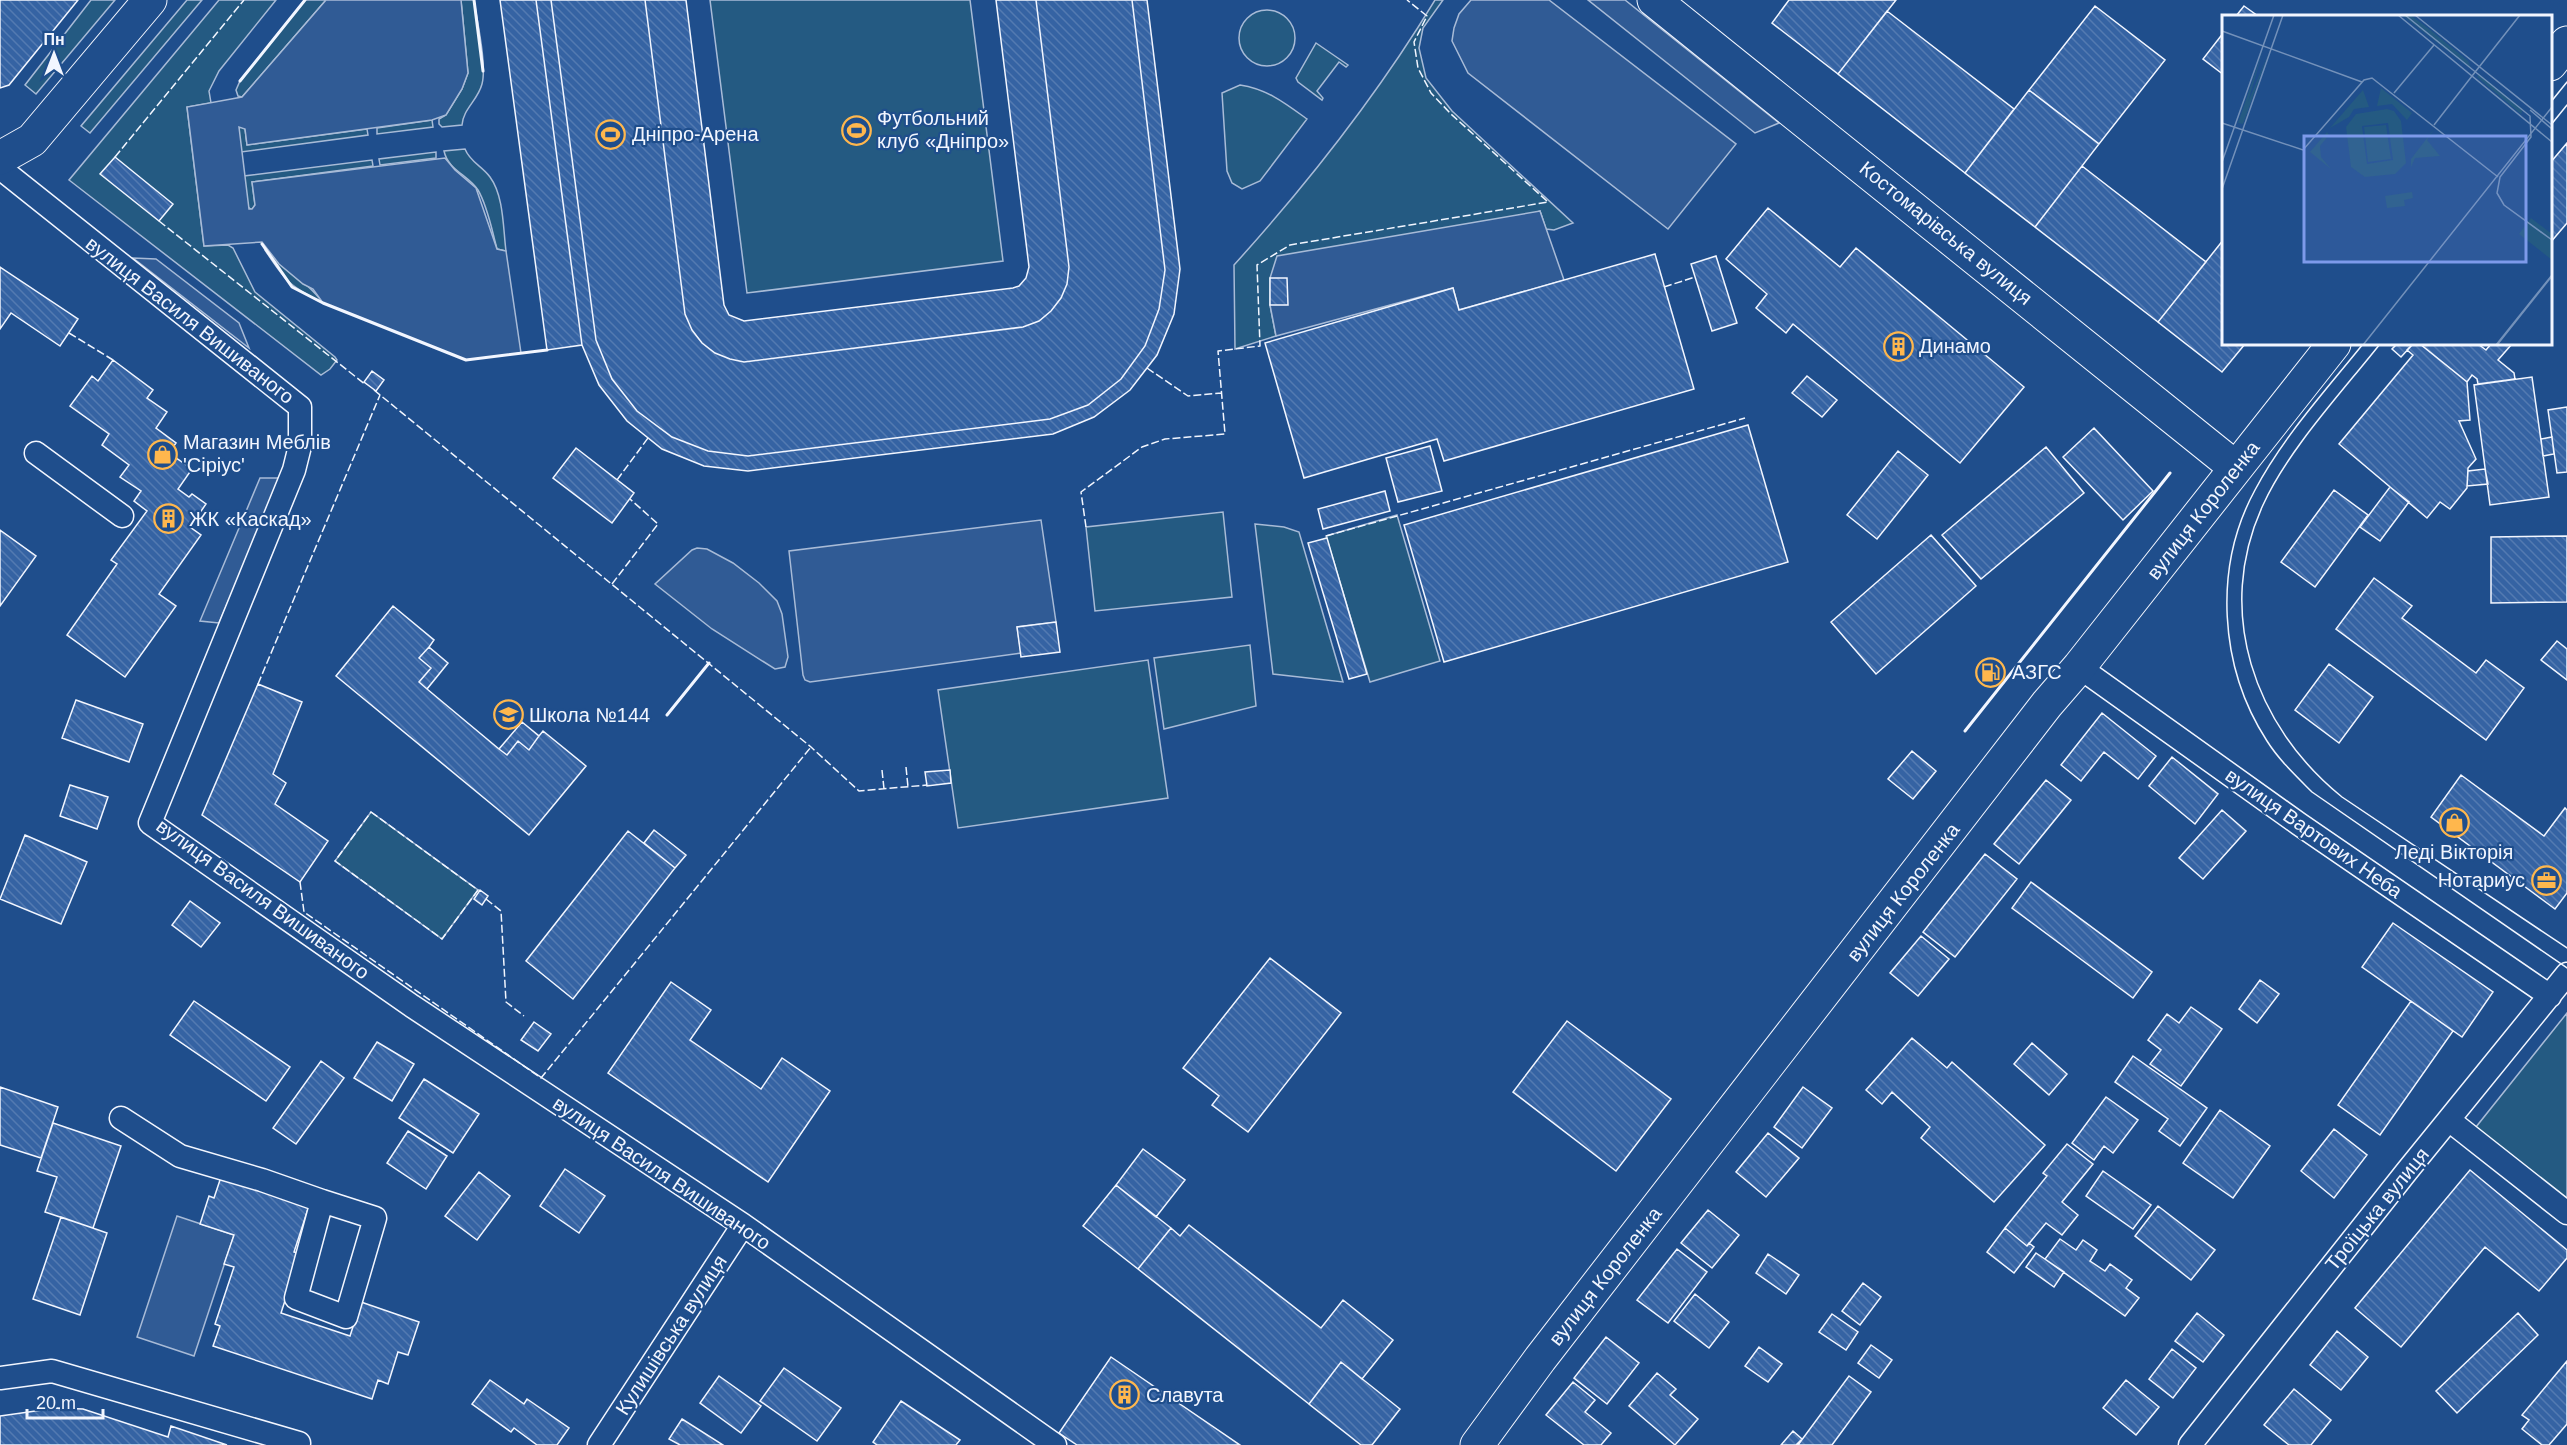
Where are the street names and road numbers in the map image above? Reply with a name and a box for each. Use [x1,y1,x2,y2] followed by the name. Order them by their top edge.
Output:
[1856,157,2036,309] street label: Костомарівська вулиця
[82,232,298,408] street label: вулиця Василя Вишиваного
[2142,436,2264,583] street label: вулиця Короленка
[2221,764,2407,903] street label: вулиця Вартових Неба
[152,814,374,984] street label: вулиця Василя Вишиваного
[1842,818,1964,965] street label: вулиця Короленка
[549,1092,775,1254] street label: вулиця Василя Вишиваного
[2321,1143,2433,1275] street label: Троїцька вулиця
[1544,1202,1666,1349] street label: вулиця Короленка
[611,1251,731,1419] street label: Кулишівська вулиця

